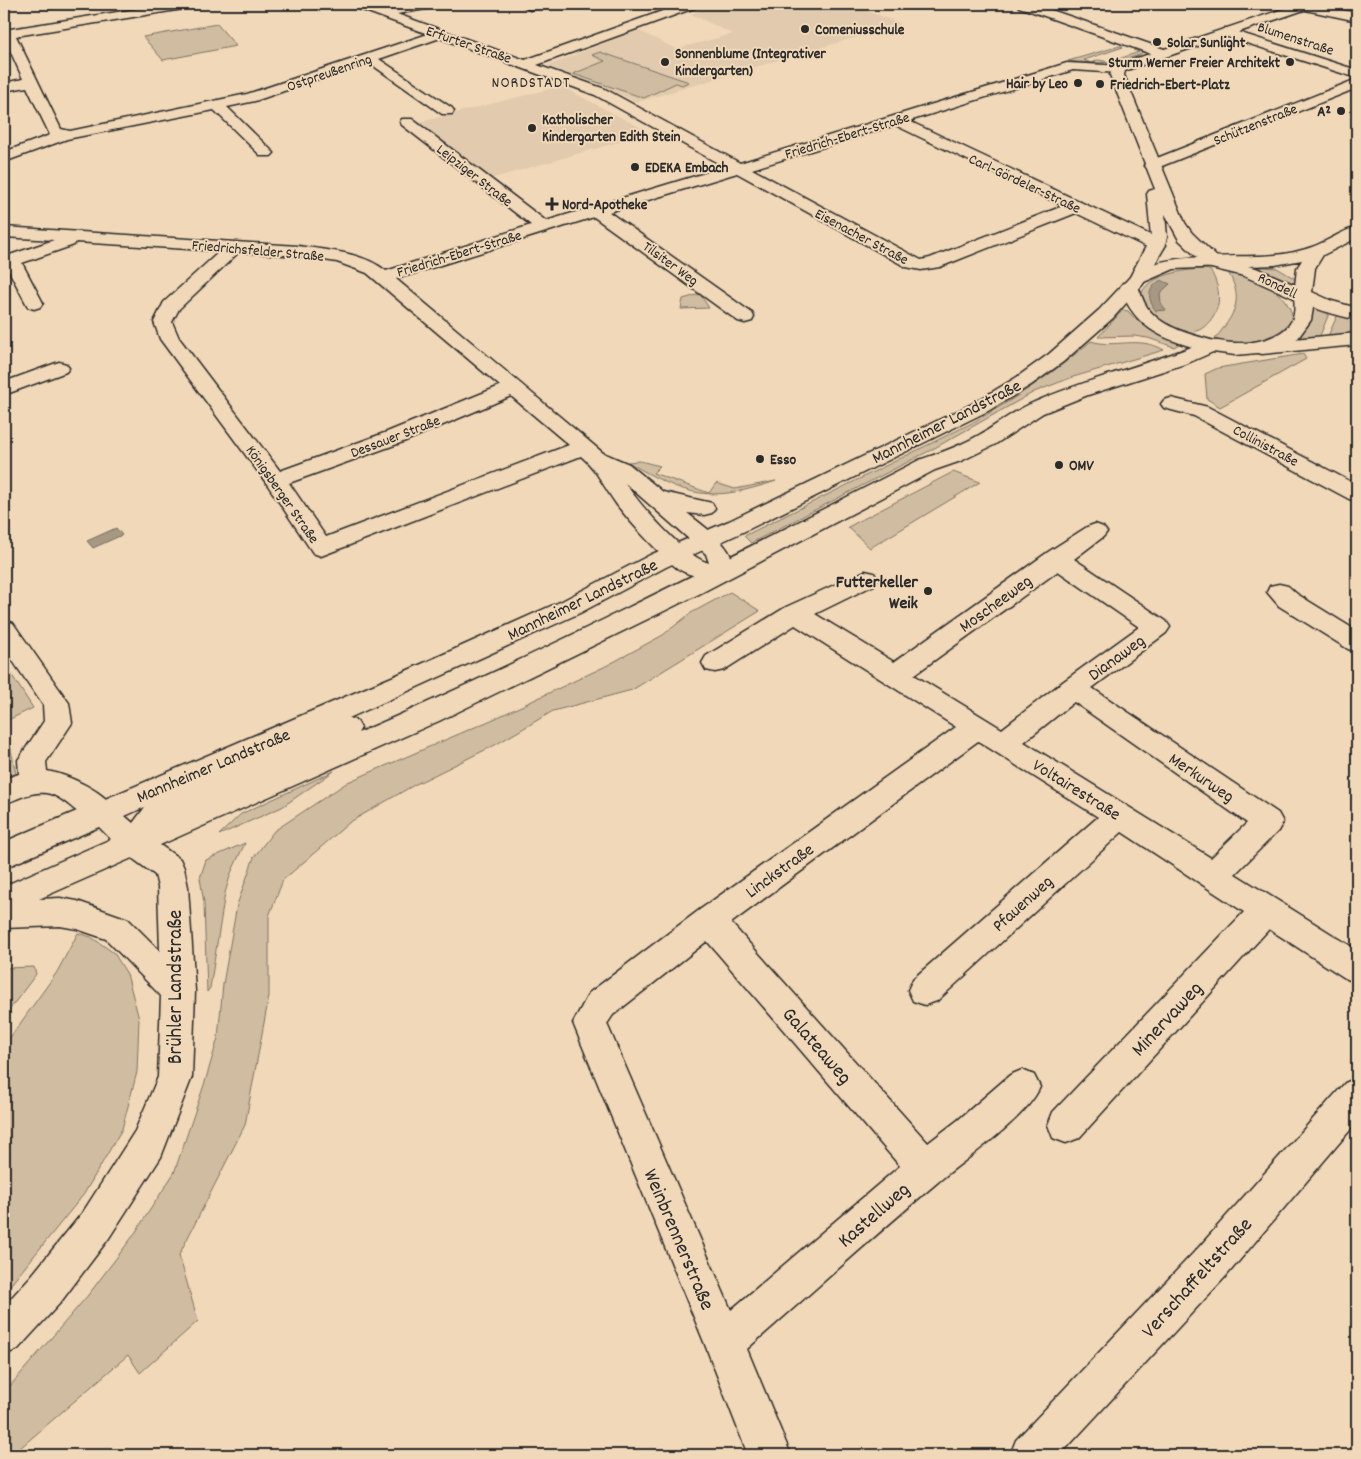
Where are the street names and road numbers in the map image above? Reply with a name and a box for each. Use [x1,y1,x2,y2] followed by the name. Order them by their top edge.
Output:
[1254,17,1337,63] street label: Blumenstraße
[423,21,515,71] street label: Erfurter Straße
[284,49,375,99] street label: Ostpreußenring
[1210,99,1301,153] street label: Schützenstraße
[782,107,913,166] street label: Friedrich-Ebert-Straße
[431,140,517,214] street label: Leipziger Straße
[964,149,1084,221] street label: Carl-Gördeler-Straße
[810,204,912,272] street label: Eisenacher Straße
[394,225,525,284] street label: Friedrich-Ebert-Straße
[191,235,325,269] street label: Friedrichsfelder Straße
[637,237,702,292] street label: Tilsiter Weg
[1254,268,1301,306] street label: Rondell
[868,375,1026,472] street label: Mannheimer Landstraße
[348,411,444,465] street label: Dessauer Straße
[1228,420,1302,474] street label: Collinistraße
[239,442,324,549] street label: Königsberger Straße
[504,554,663,649] street label: Mannheimer Landstraße
[955,570,1038,640] street label: Moscheeweg
[1084,630,1151,688] street label: Dianaweg
[133,724,295,811] street label: Mannheimer Landstraße
[1163,748,1239,810] street label: Merkurweg
[1027,754,1125,828] street label: Voltairestraße
[741,839,820,905] street label: Linckstraße
[988,871,1060,939] street label: Pfauenweg
[162,910,192,1064] street label: Brühler Landstraße
[1125,976,1211,1064] street label: Minervaweg
[774,1002,858,1092] street label: Galateaweg
[634,1165,721,1315] street label: Weinbrennerstraße
[832,1176,918,1256] street label: Kastellweg
[1136,1212,1261,1346] street label: Verschaffeltstraße

